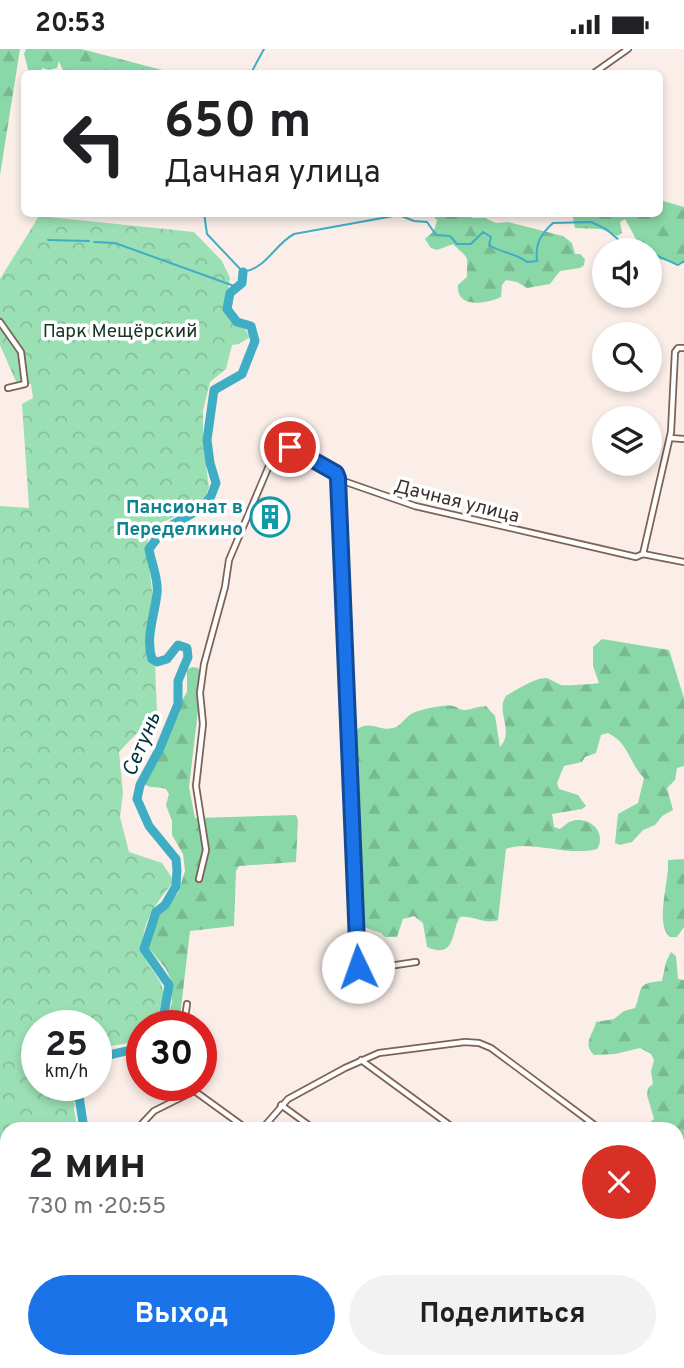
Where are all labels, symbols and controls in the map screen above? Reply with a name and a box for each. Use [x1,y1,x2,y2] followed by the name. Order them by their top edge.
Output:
[35,8,106,41] text: 20:53
[164,93,311,155] text: 650 m
[49,98,140,189] icon: left
[164,154,381,194] text: Дачная улица
[592,238,662,476] map controls
[592,238,662,308] button: sound
[43,320,197,344] park label: Парк Мещёрский
[592,322,662,392] button: search
[592,406,662,476] button: layers
[260,417,320,477] pin
[271,428,309,466] icon: arrive
[391,475,522,529] street label: Дачная улица
[116,496,243,542] place label: Пансионат в Переделкино
[249,496,291,538] building icon: Пансионат в Переделкино
[117,708,168,781] water label: Сетунь
[321,930,395,1004] position arrow
[126,1010,217,1101] speed limit sign: 30
[45,1024,88,1068] text: 25
[45,1061,88,1084] text: km/h
[28,1140,146,1193] text: 2 мин
[582,1145,656,1219] button: close
[28,1193,166,1222] text: 730 m · 20:55
[28,1275,335,1355] button: Выход
[349,1275,656,1355] button: Поделиться

